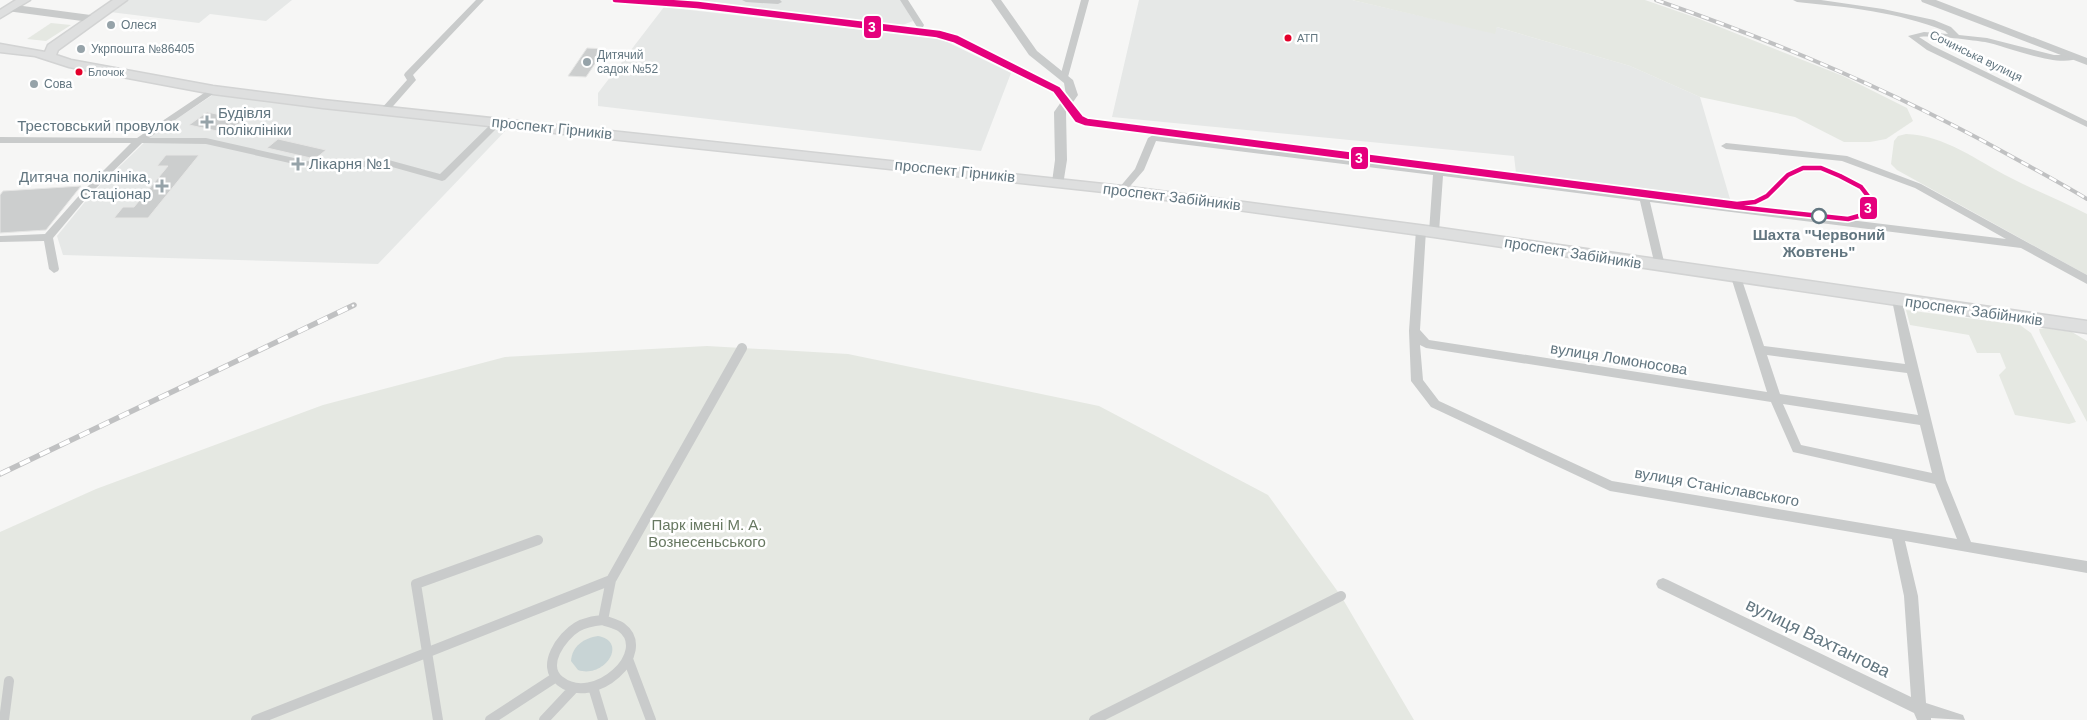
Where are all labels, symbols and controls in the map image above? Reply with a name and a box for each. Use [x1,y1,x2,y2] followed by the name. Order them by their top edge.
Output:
[863,15,882,39] line badge: 3
[121,18,156,32] place label: Олеся
[105,19,117,31] marker: Олеся
[868,19,876,35] text: 3
[1927,27,2025,85] street label: Сочинська вулиця
[1297,32,1318,44] place label: АТП
[1283,33,1293,43] marker: АТП
[91,42,195,56] place label: Укрпошта №86405
[75,43,87,55] marker: Укрпошта №86405
[597,48,658,76] place label: Дитячий садок №52
[581,56,593,68] marker: Дитячий садок №52
[88,66,124,78] place label: Блочок
[74,67,84,77] marker: Блочок
[44,77,73,91] place label: Сова
[28,78,40,90] marker: Сова
[218,104,292,138] place label: Будівля поліклініки
[491,113,613,142] street label: проспект Гірників
[200,115,214,129] marker: Будівля поліклініки
[17,117,179,134] street label: Трестовський провулок
[1350,146,1369,170] line badge: 3
[1355,150,1363,166] text: 3
[309,155,391,172] place label: Лікарня №1
[894,156,1016,185] street label: проспект Гірників
[291,157,305,171] marker: Лікарня №1
[19,168,151,202] place label: Дитяча поліклініка, Стаціонар
[155,179,169,193] marker: Дитяча поліклініка, Стаціонар
[1102,180,1242,213] street label: проспект Забійників
[1859,196,1878,220] line badge: 3
[1864,200,1872,216] text: 3
[1811,208,1827,224] marker: Шахта "Червоний Жовтень"
[1753,226,1885,260] place label: Шахта "Червоний Жовтень"
[1503,233,1643,272] street label: проспект Забійників
[1904,292,2044,329] street label: проспект Забійників
[1549,339,1689,378] street label: вулиця Ломоносова
[1634,464,1801,509] street label: вулиця Станіславського
[648,516,766,550] park label: Парк імені М. А. Вознесеньського
[1743,594,1894,682] street label: вулиця Вахтангова

